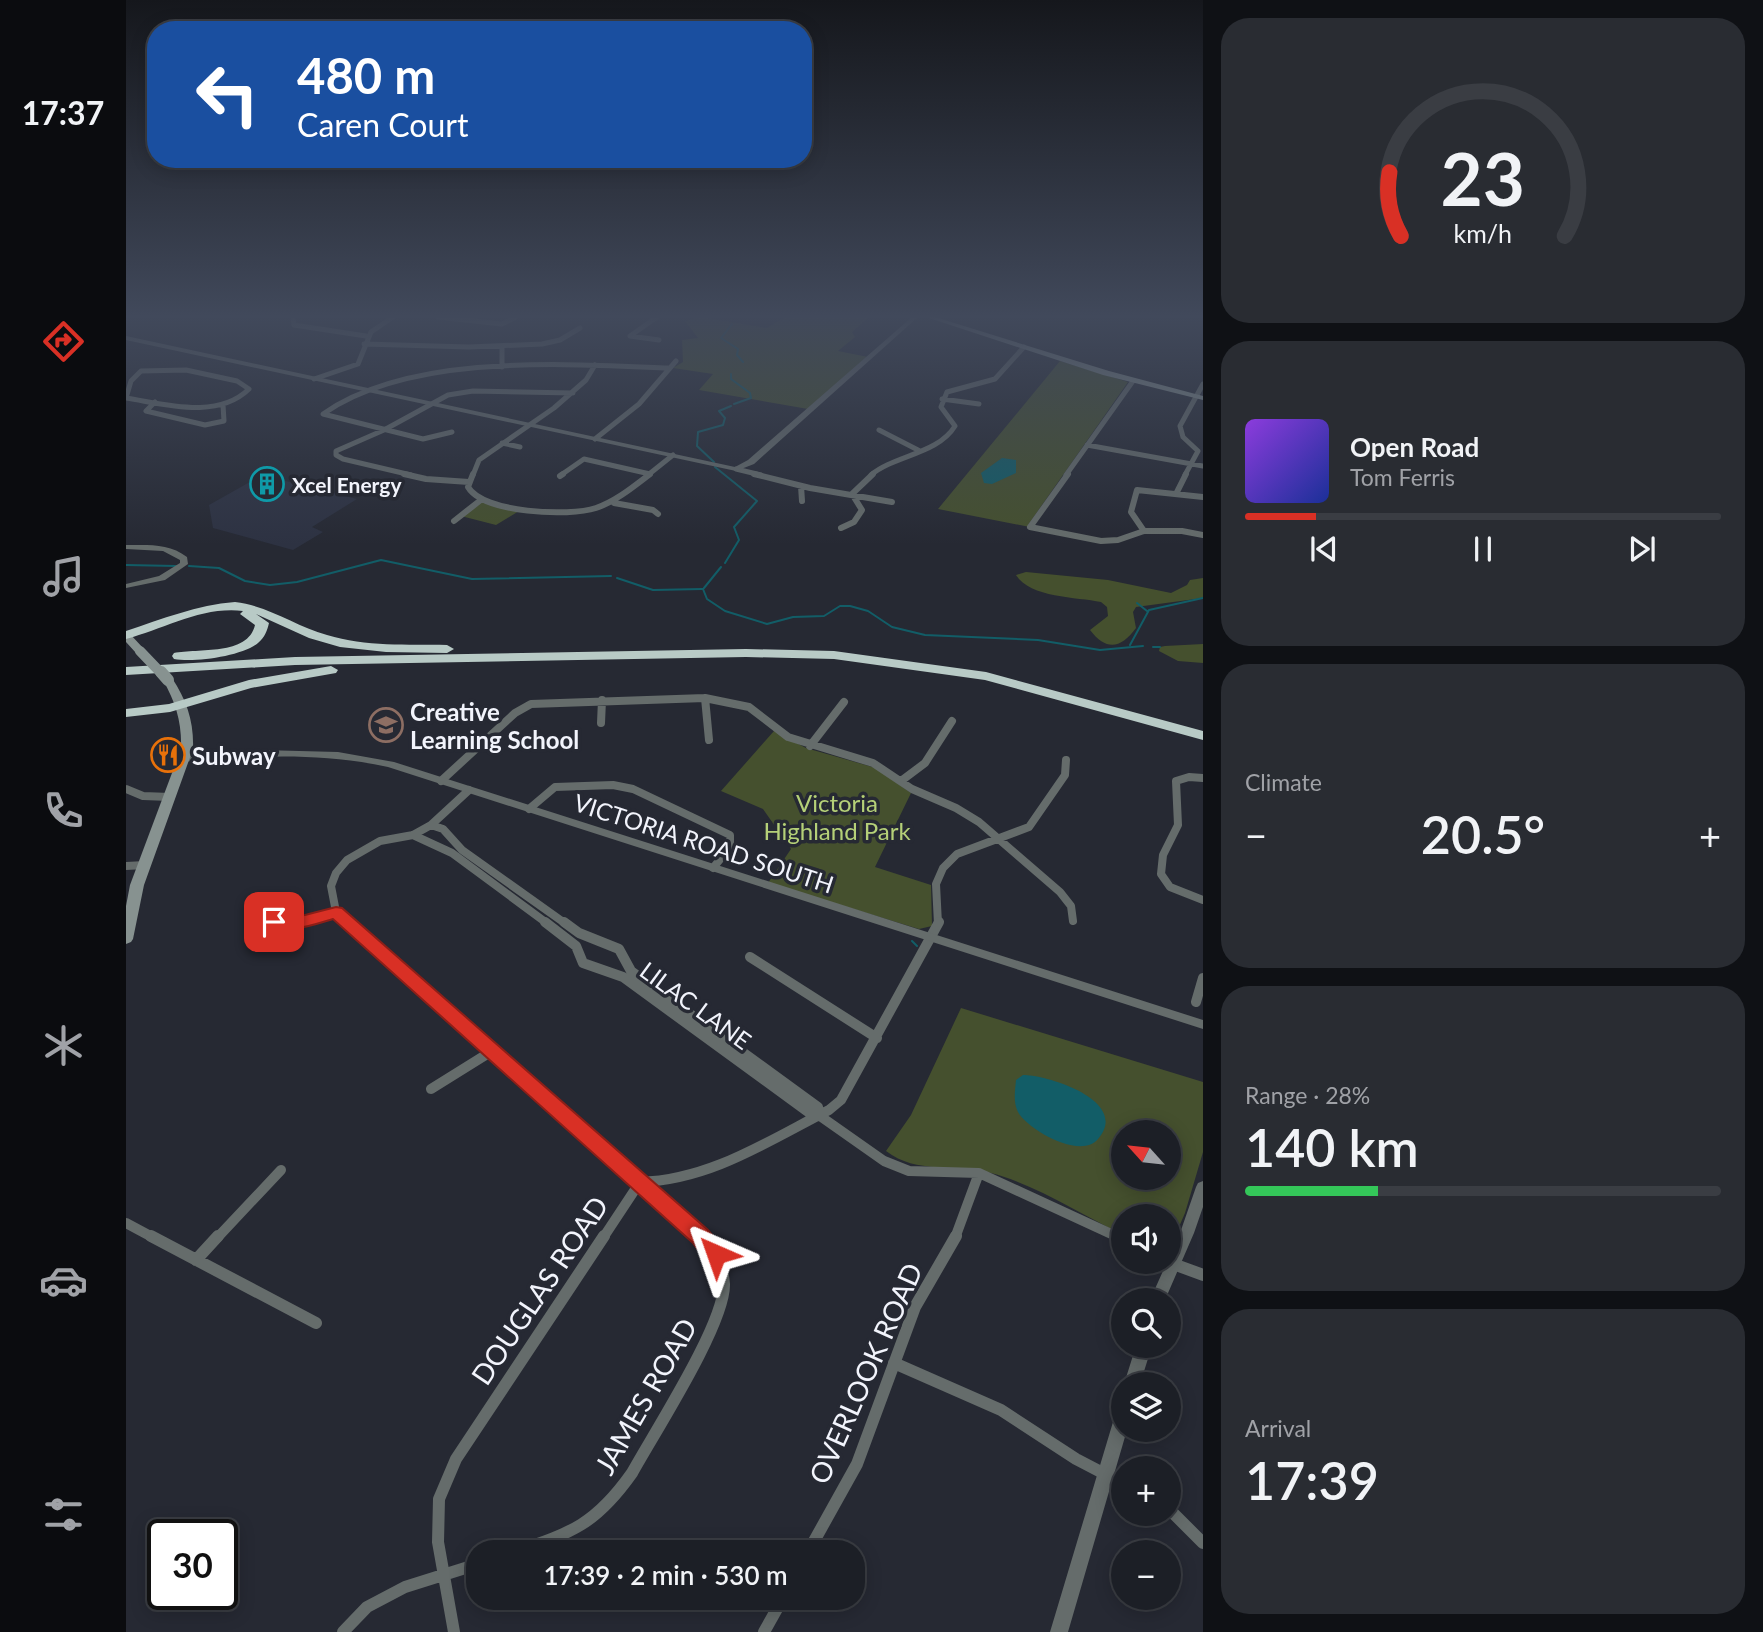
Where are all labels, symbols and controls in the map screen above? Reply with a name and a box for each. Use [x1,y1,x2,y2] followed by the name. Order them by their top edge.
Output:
[297,46,435,104] text: 480 m
[182,49,273,140] icon: left
[22,93,104,132] text: 17:37
[297,105,468,144] text: Caren Court
[1441,135,1525,223] text: 23
[1454,218,1512,248] text: km/h
[39,317,88,366] icon: directions
[1350,431,1479,463] text: Open Road
[1350,463,1455,491] text: Tom Ferris
[248,465,286,503] building icon: Xcel Energy
[292,472,402,497] place label: Xcel Energy
[1305,530,1343,568] icon: previous
[1464,530,1502,568] icon: pause
[1623,530,1661,568] icon: next
[39,552,88,601] icon: music
[410,697,579,754] place label: Creative Learning School
[367,706,405,744] school or university icon: Creative Learning School
[149,736,187,774] restaurant icon: Subway
[192,741,276,770] place label: Subway
[1245,768,1322,796] text: Climate
[39,786,88,835] icon: phone
[570,787,838,899] street label: VICTORIA ROAD SOUTH
[763,788,911,845] park label: Victoria Highland Park
[1421,803,1545,865] text: 20.5°
[1245,812,1267,858] text: −
[1699,812,1721,858] text: +
[244,892,304,952] pin
[255,903,293,941] icon: arrive
[635,955,757,1055] street label: LILAC LANE
[39,1021,88,1070] icon: climate
[1245,1081,1370,1109] text: Range · 28%
[1245,1116,1419,1178] text: 140 km
[1111,1120,1181,1190] north arrow
[1111,1120,1181,1610] map controls
[463,1189,615,1391] street label: DOUGLAS ROAD
[1111,1204,1181,1274] button: sound
[679,1217,753,1291] position arrow
[39,1256,88,1305] icon: car
[801,1257,929,1489] street label: OVERLOOK ROAD
[1111,1288,1181,1358] button: search
[587,1312,703,1480] street label: JAMES ROAD
[1111,1372,1181,1442] button: layers
[1245,1414,1311,1442] text: Arrival
[1245,1449,1379,1511] text: 17:39
[1111,1456,1181,1526] button: +
[39,1490,88,1539] icon: filters
[147,1519,238,1610] speed limit sign: 30
[1111,1540,1181,1610] button: −
[543,1559,788,1591] text: 17:39 · 2 min · 530 m

